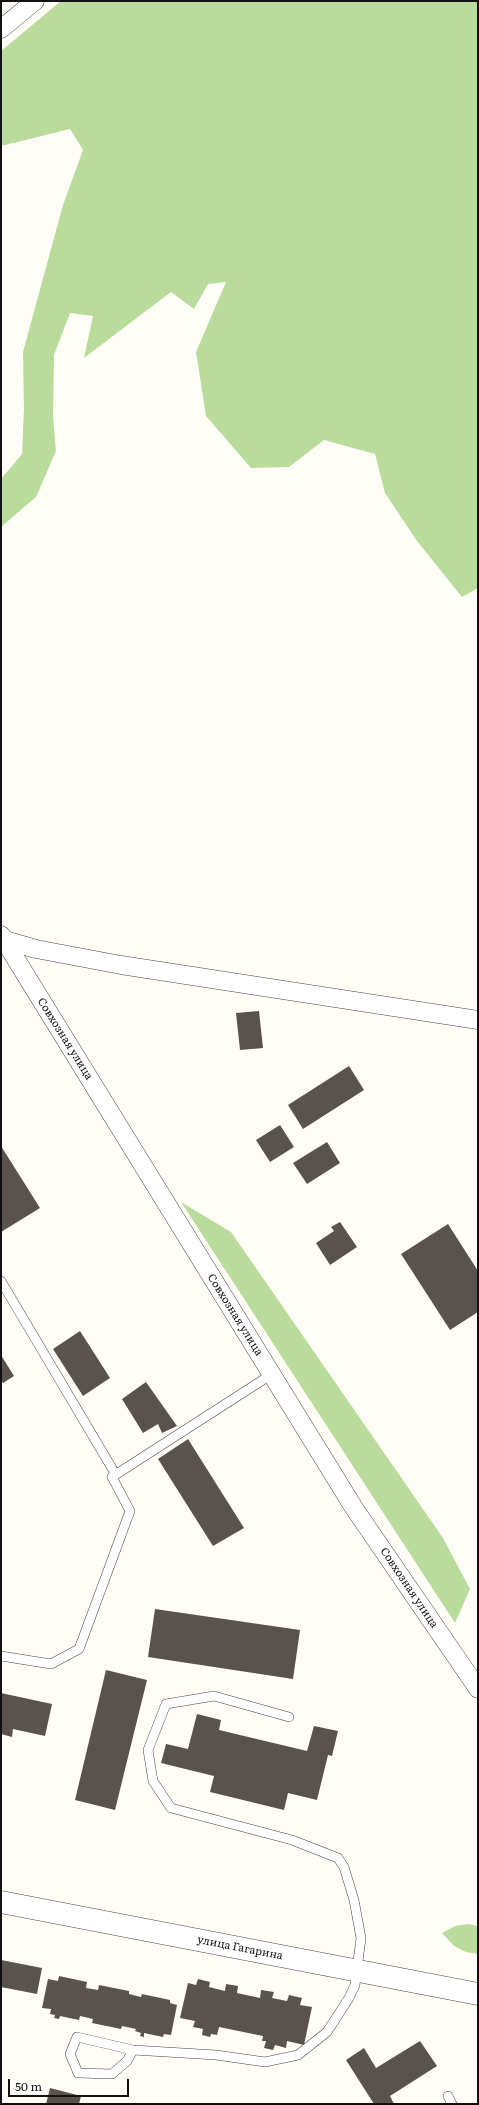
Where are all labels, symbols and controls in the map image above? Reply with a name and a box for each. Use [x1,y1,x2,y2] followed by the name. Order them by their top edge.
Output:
[34,996,96,1082] street label: Совхозная улица
[204,1272,266,1358] street label: Совхозная улица
[377,1545,441,1631] street label: Совхозная улица
[196,1933,284,1963] street label: улица Гагарина
[10,2071,131,2097] scale bar
[15,2077,42,2095] text: 50 m

